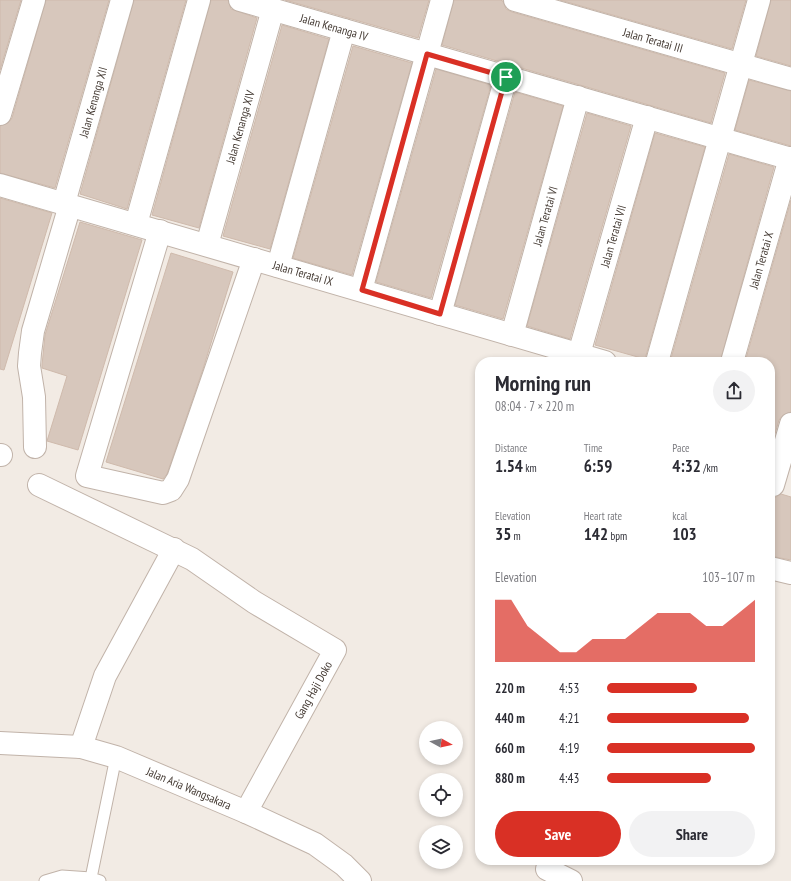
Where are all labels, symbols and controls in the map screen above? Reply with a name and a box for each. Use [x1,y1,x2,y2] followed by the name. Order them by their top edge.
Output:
[297,10,370,44] street label: Jalan Kenanga IV
[620,24,685,56] street label: Jalan Teratai III
[489,60,523,94] pin
[75,65,110,140] street label: Jalan Kenanga XII
[495,66,517,88] icon: arrive
[222,88,258,166] street label: Jalan Kenanga XIV
[529,184,561,248] street label: Jalan Teratai VI
[597,203,629,270] street label: Jalan Teratai VII
[745,230,776,291] street label: Jalan Teratai X
[270,257,335,289] street label: Jalan Teratai IX
[495,369,591,397] text: Morning run
[713,370,755,412] button: share
[495,398,574,415] text: 08:04 · 7 × 220 m
[495,441,527,455] text: Distance
[584,441,603,455] text: Time
[672,441,690,455] text: Pace
[495,455,523,477] text: 1.54
[584,455,612,477] text: 6:59
[672,455,701,477] text: 4:32
[523,461,537,475] text: km
[701,461,718,475] text: /km
[495,509,530,523] text: Elevation
[584,509,622,523] text: Heart rate
[672,509,687,523] text: kcal
[495,523,511,545] text: 35
[584,523,608,545] text: 142
[672,523,697,545] text: 103
[511,529,521,543] text: m
[608,529,627,543] text: bpm
[495,569,537,586] text: Elevation
[702,569,755,586] text: 103–107 m
[291,658,335,722] street label: Gang Haji Doko
[495,680,525,697] text: 220 m
[559,680,579,697] text: 4:53
[495,710,525,727] text: 440 m
[559,710,579,727] text: 4:21
[419,721,463,765] north arrow
[419,721,463,869] map controls
[495,740,525,757] text: 660 m
[559,740,579,757] text: 4:19
[143,763,234,813] street label: Jalan Aria Wangsakara
[495,770,525,787] text: 880 m
[559,770,579,787] text: 4:43
[419,773,463,817] button: locate
[495,811,621,857] button: Save
[629,811,755,857] button: Share
[419,825,463,869] button: layers

